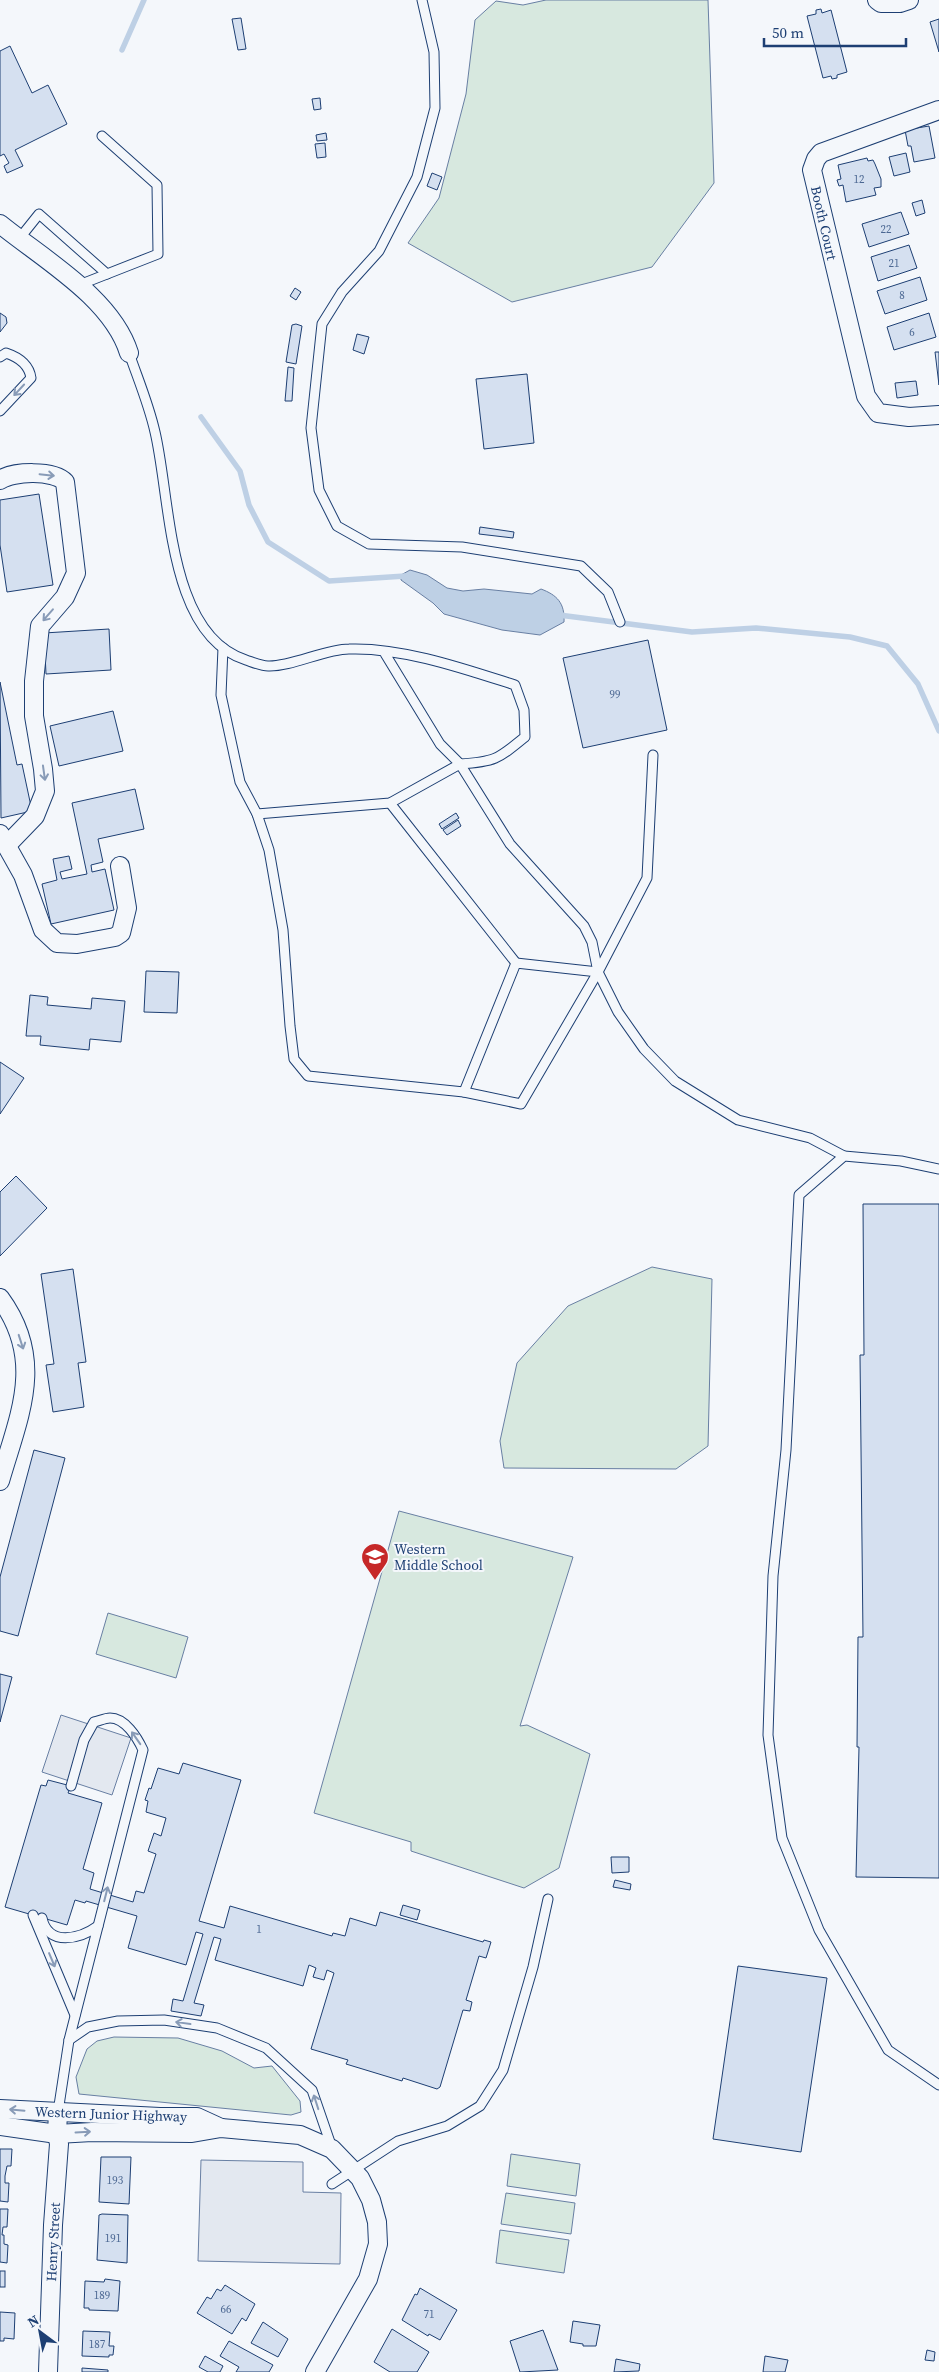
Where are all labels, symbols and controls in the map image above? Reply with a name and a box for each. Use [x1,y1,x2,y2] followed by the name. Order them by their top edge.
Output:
[764,15,906,47] scale bar
[772,22,804,43] text: 50 m
[854,172,865,187] house number: 12
[806,184,842,262] street label: Booth Court
[881,222,892,237] house number: 22
[889,256,900,271] house number: 21
[899,288,905,303] house number: 8
[909,325,915,340] house number: 6
[13,384,25,397] one-way arrow
[39,470,55,480] one-way arrow
[43,608,54,621] one-way arrow
[610,687,621,702] house number: 99
[39,764,49,780] one-way arrow
[16,1333,26,1349] one-way arrow
[394,1539,483,1575] place label: Western Middle School
[360,1542,390,1581] school or university icon: Western Middle School
[131,1731,141,1745] one-way arrow
[102,1886,111,1902] one-way arrow
[256,1922,262,1937] house number: 1
[48,1952,58,1967] one-way arrow
[176,2018,192,2028] one-way arrow
[311,2095,321,2111] one-way arrow
[34,2101,188,2127] street label: Western Junior Highway
[9,2106,25,2115] one-way arrow
[75,2128,91,2137] one-way arrow
[107,2173,124,2188] house number: 193
[41,2202,65,2282] street label: Henry Street
[105,2231,121,2246] house number: 191
[94,2288,110,2303] house number: 189
[221,2302,232,2317] house number: 66
[15,2307,65,2357] north arrow
[424,2307,435,2322] house number: 71
[23,2310,43,2332] text: N
[89,2337,106,2352] house number: 187

